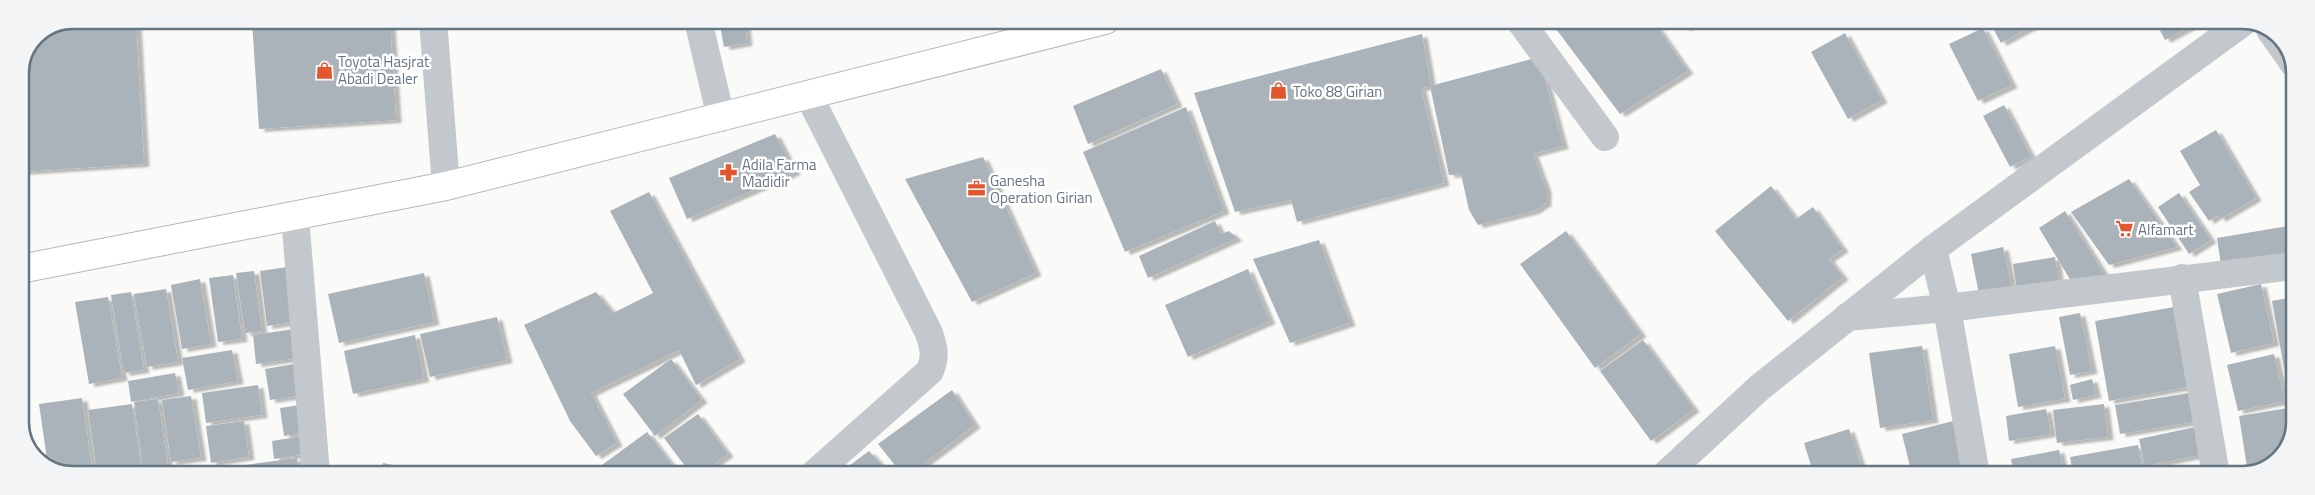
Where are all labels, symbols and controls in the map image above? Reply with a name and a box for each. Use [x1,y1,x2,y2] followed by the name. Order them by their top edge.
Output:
[338,50,430,90] place label: Toyota Hasjrat Abadi Dealer
[314,60,334,80] shop icon: Toyota Hasjrat Abadi Dealer
[1293,80,1382,103] place label: Toko 88 Girian
[1269,81,1289,101] shop icon: Toko 88 Girian
[742,153,817,193] place label: Adila Farma Madidir
[718,163,738,183] pharmacy icon: Adila Farma Madidir
[990,169,1092,209] place label: Ganesha Operation Girian
[966,179,986,199] office icon: Ganesha Operation Girian
[2138,218,2194,241] place label: Alfamart
[2114,219,2134,239] supermarket icon: Alfamart

